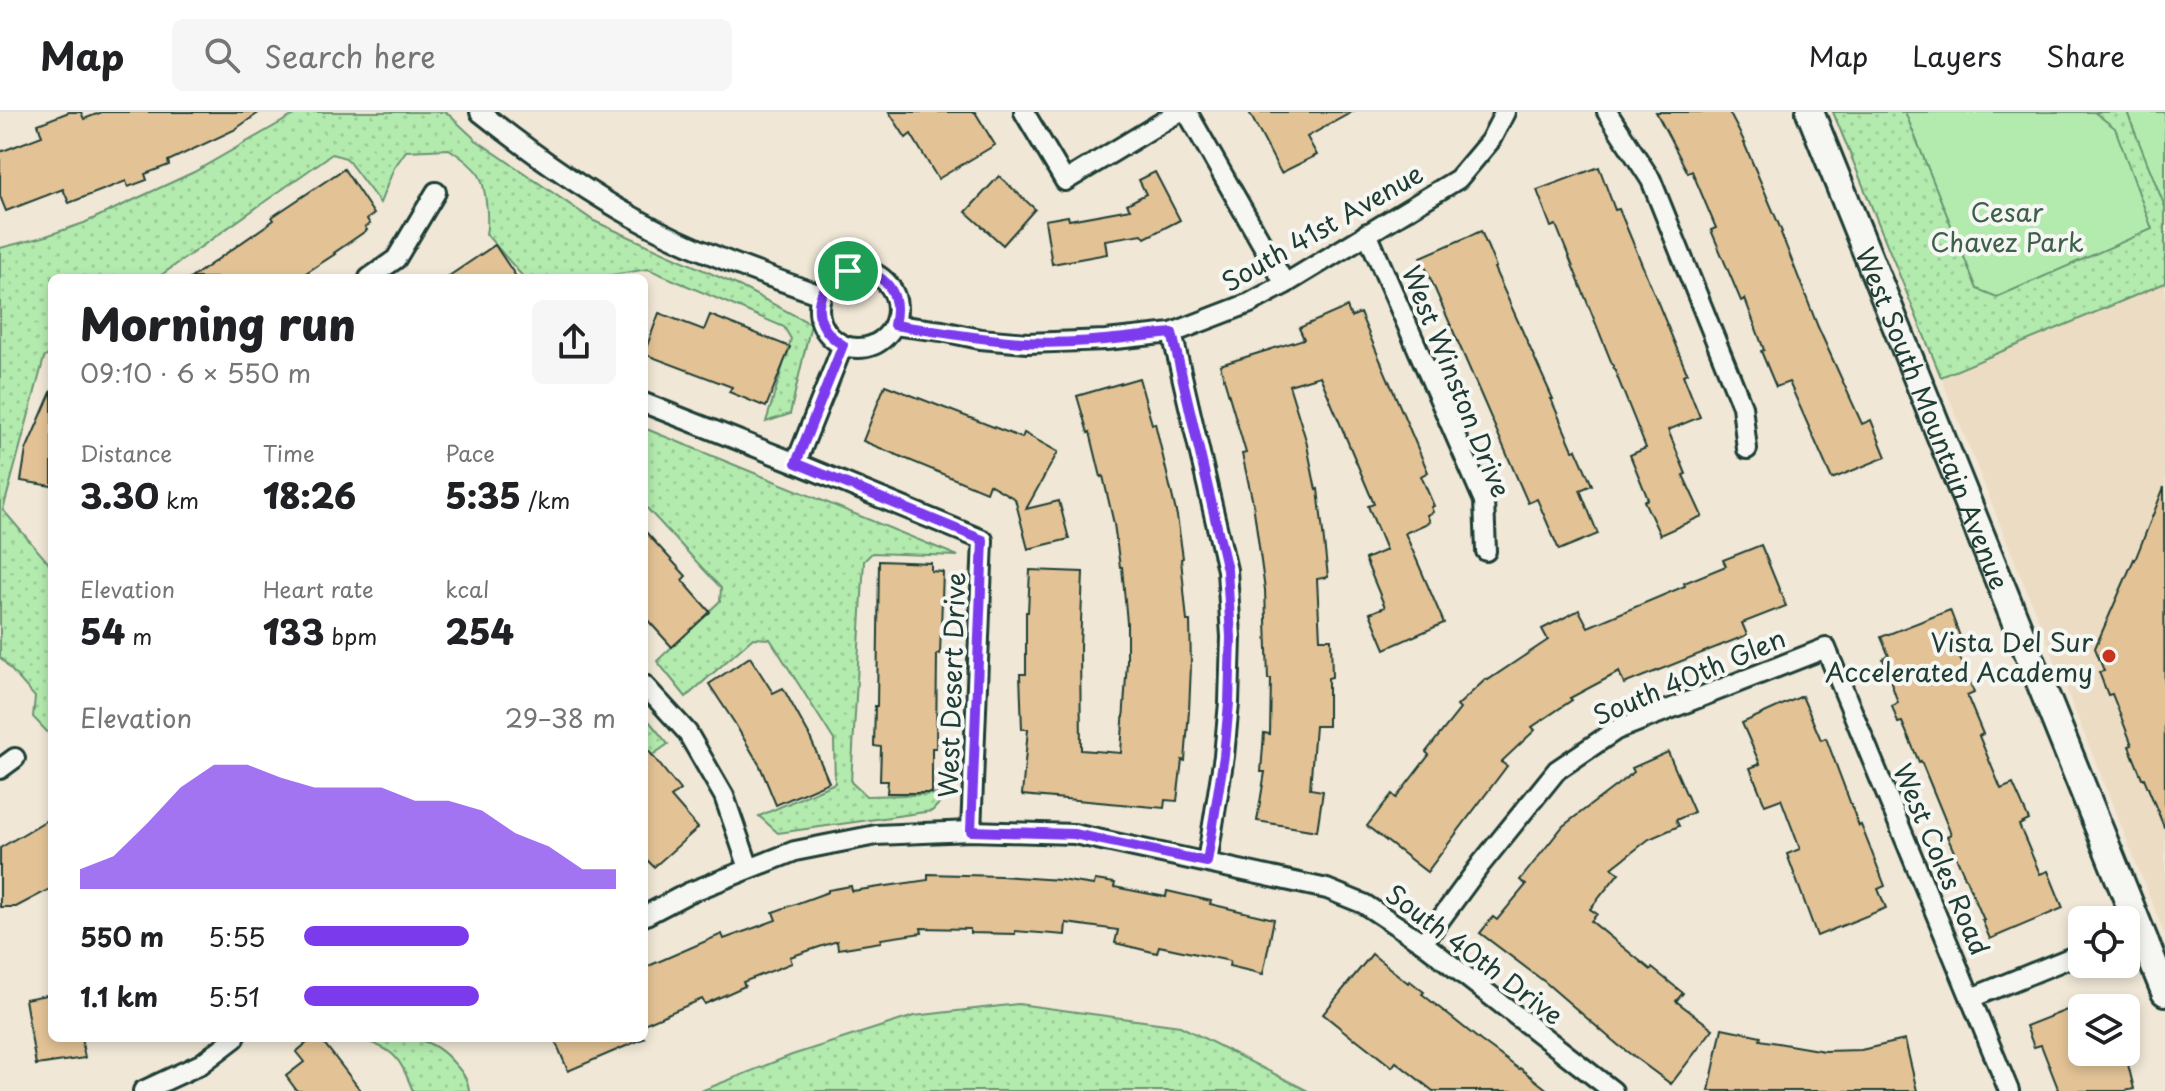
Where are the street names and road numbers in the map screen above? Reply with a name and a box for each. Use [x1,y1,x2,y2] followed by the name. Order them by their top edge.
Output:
[1214,153,1430,301] street label: South 41st Avenue
[1847,241,2020,595] street label: West South Mountain Avenue
[1393,259,1521,503] street label: West Winston Drive
[928,571,974,799] street label: West Desert Drive
[1587,618,1791,734] street label: South 40th Glen
[1884,757,2000,961] street label: West Coles Road
[1378,874,1572,1034] street label: South 40th Drive

